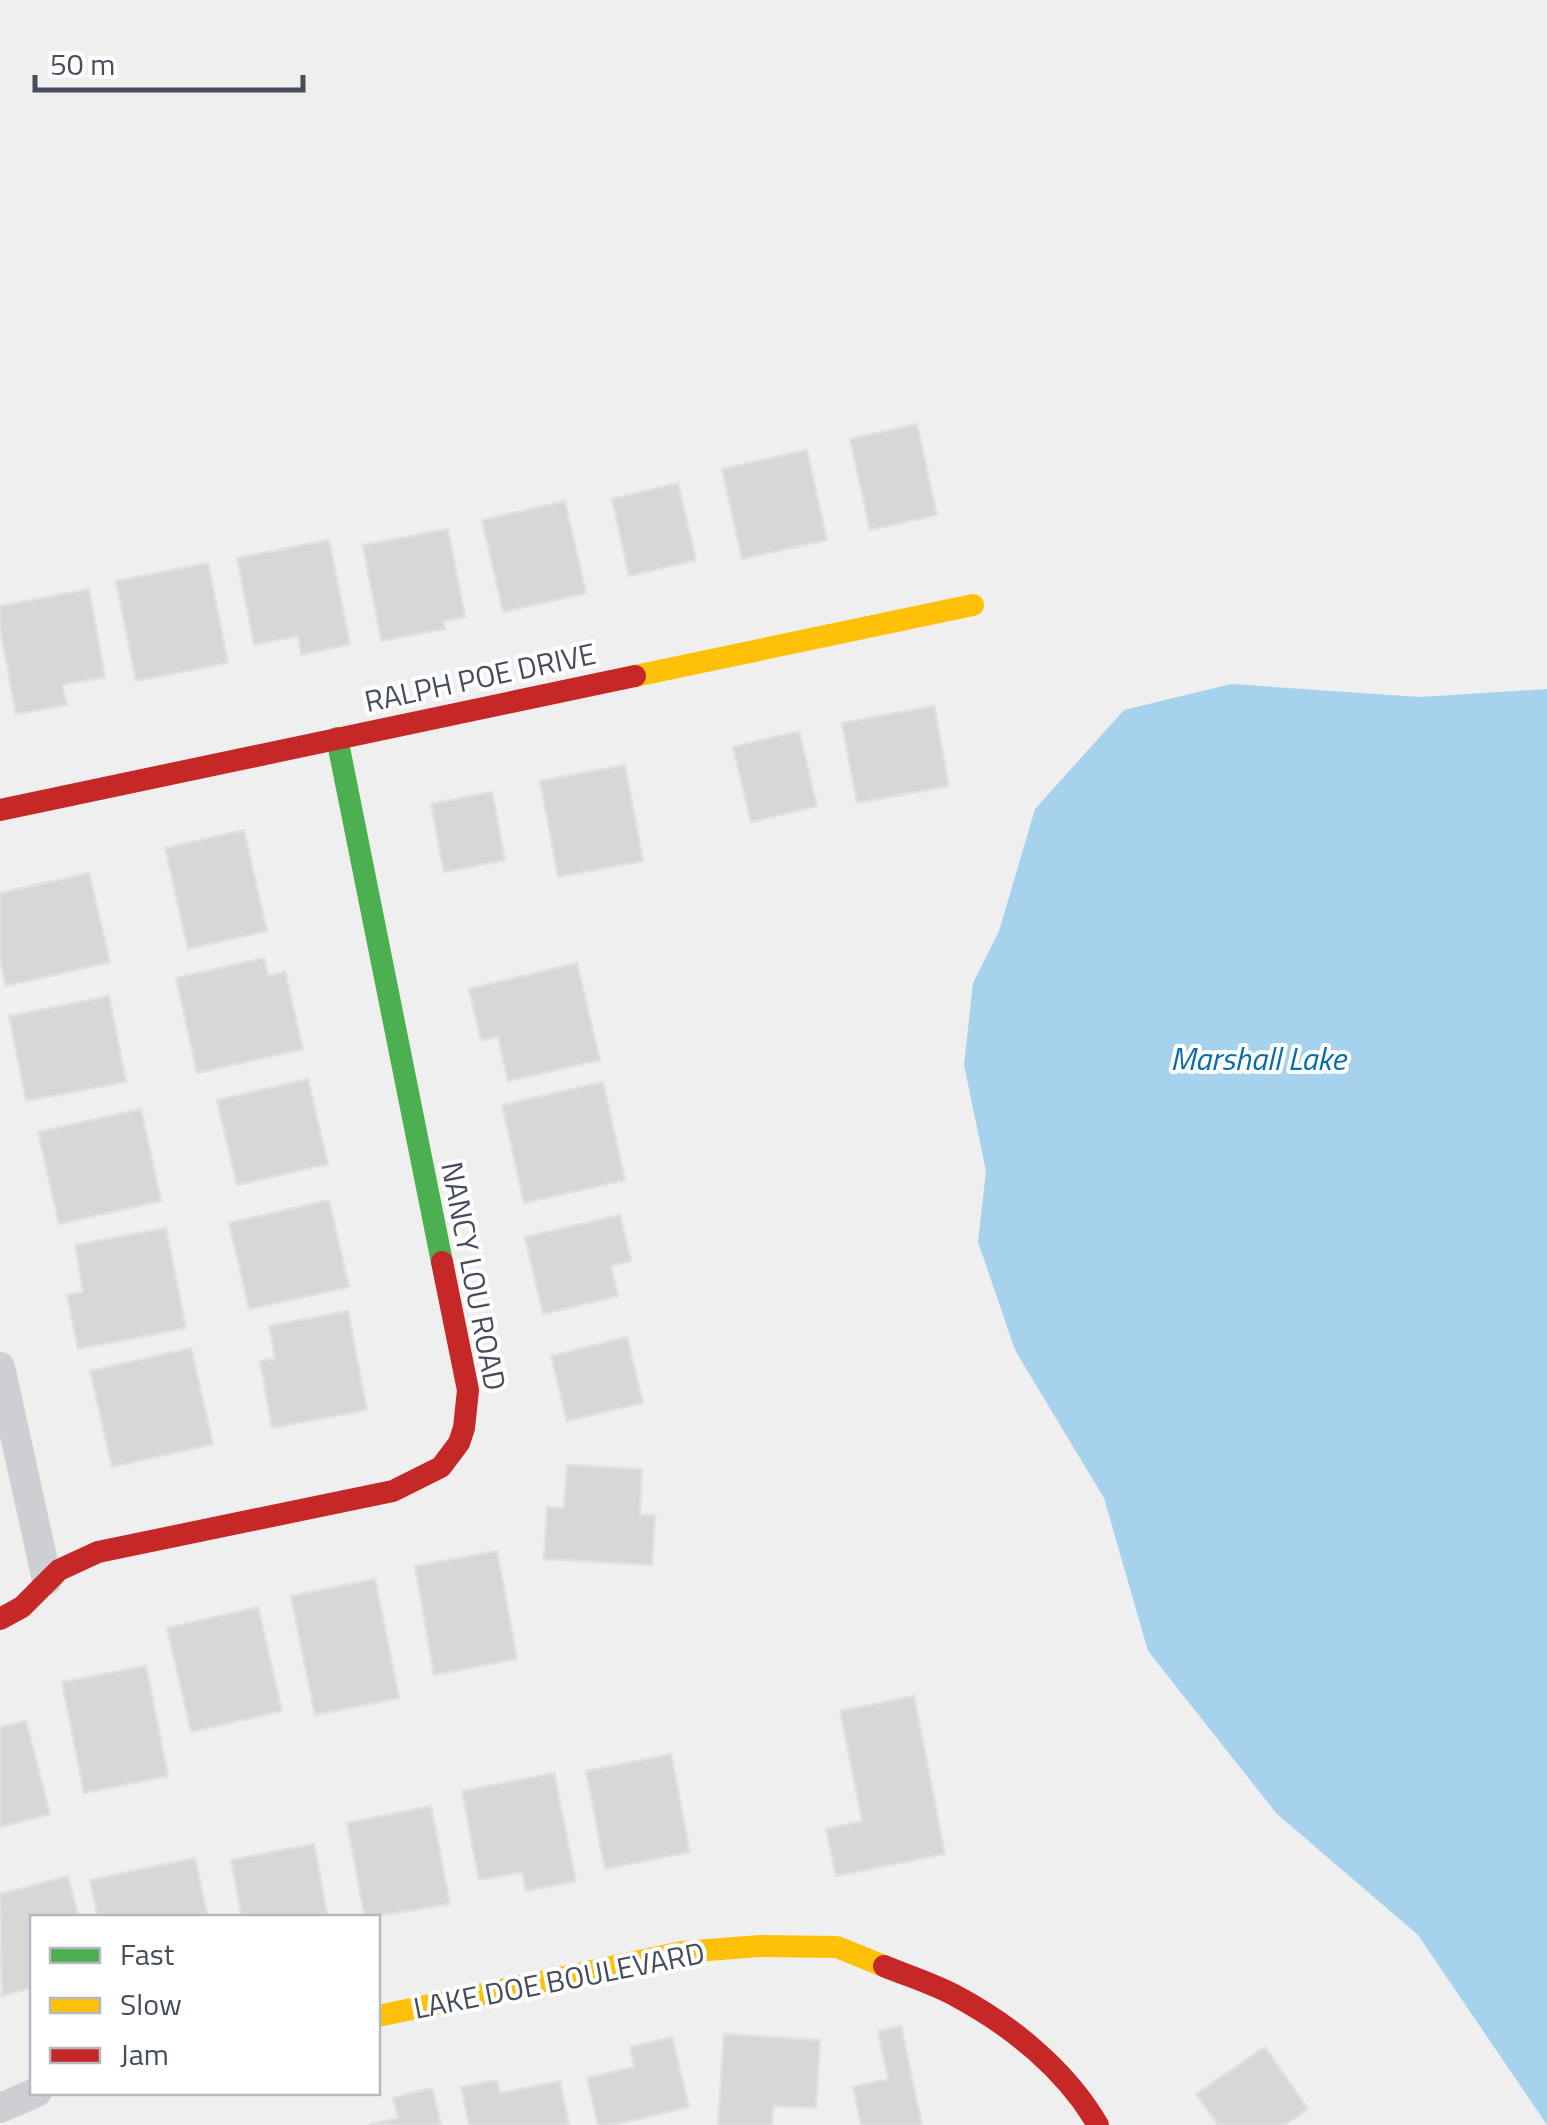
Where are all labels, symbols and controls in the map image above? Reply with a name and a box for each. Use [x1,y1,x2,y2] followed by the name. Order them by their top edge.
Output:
[35,30,302,92] scale bar
[50,41,115,87] text: 50 m
[360,630,600,724] street label: RALPH POE DRIVE
[1170,1034,1348,1082] water label: Marshall Lake
[429,1158,519,1394] street label: NANCY LOU ROAD
[30,1915,380,2095] legend
[409,1929,709,2031] street label: LAKE DOE BOULEVARD
[120,1931,175,1977] text: Fast
[120,1981,182,2027] text: Slow
[120,2031,169,2077] text: Jam

